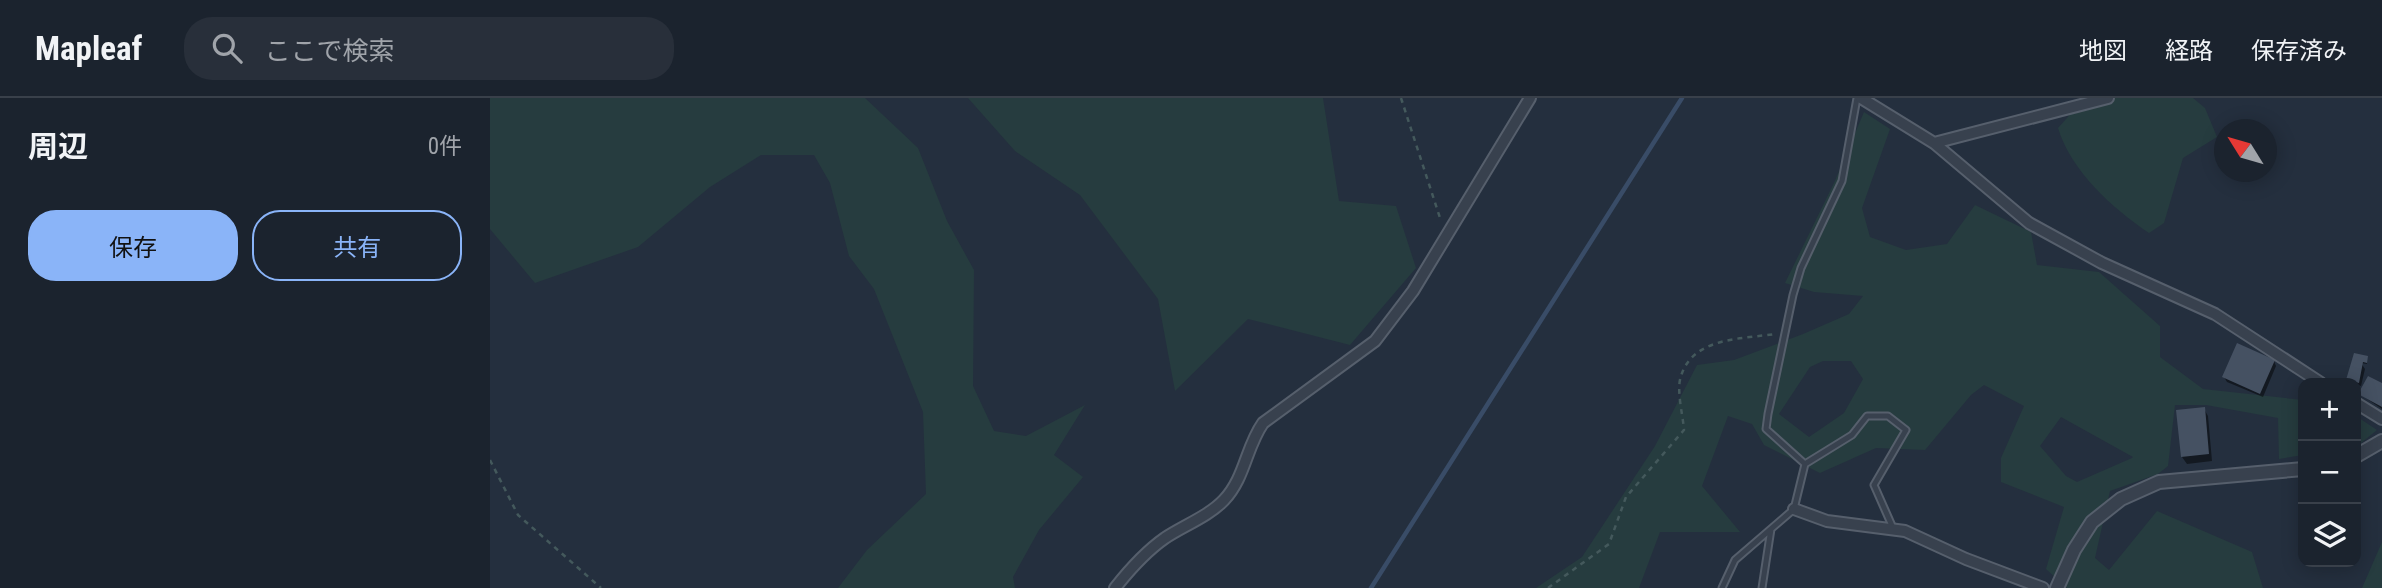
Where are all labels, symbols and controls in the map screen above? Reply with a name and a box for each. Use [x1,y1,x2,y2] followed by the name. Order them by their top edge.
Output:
[184,17,674,80] search box
[35,29,142,68] text: Mapleaf
[208,29,246,67] icon: search
[264,36,394,66] text: ここで検索
[2079,37,2127,65] text: 地図
[2165,37,2213,65] text: 経路
[2251,37,2347,65] text: 保存済み
[2214,119,2277,182] north arrow
[28,129,88,164] text: 周辺
[428,133,462,160] text: 0件
[28,210,238,281] button: 保存
[252,210,462,281] button: 共有
[2298,378,2361,567] map controls
[2298,378,2361,441] button: +
[2298,441,2361,504] button: −
[2298,504,2361,567] button: layers

